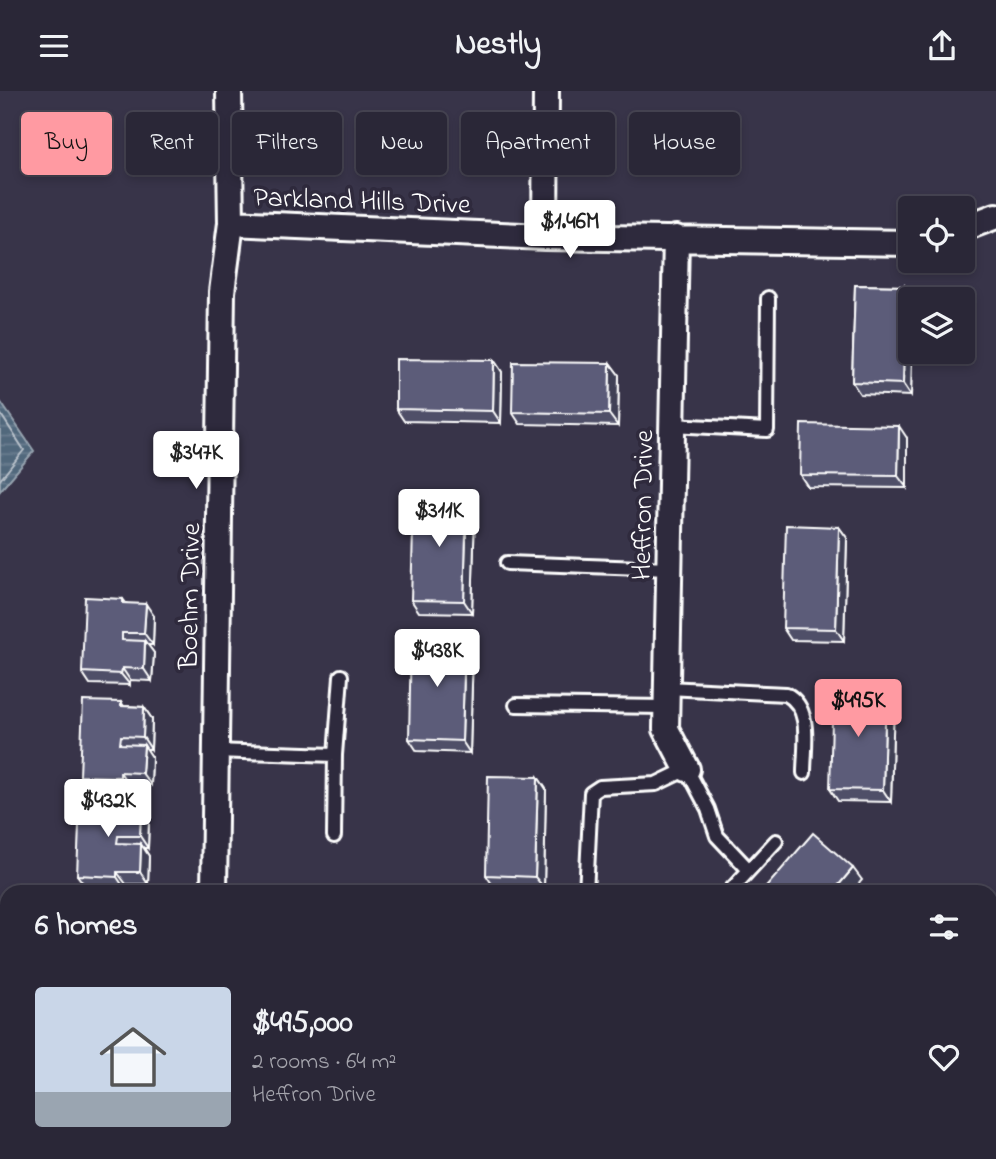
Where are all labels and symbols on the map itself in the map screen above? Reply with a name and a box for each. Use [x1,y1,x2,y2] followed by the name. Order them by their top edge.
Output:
[253,178,472,227] street label: Parkland Hills Drive
[513,201,627,260] pin: $1.46M
[623,429,666,581] street label: Heffron Drive
[147,431,245,491] pin: $347K
[390,489,488,549] pin: $311K
[170,522,213,671] street label: Boehm Drive
[388,629,486,689] pin: $438K
[809,679,907,739] pin: $495K
[59,779,157,839] pin: $432K

